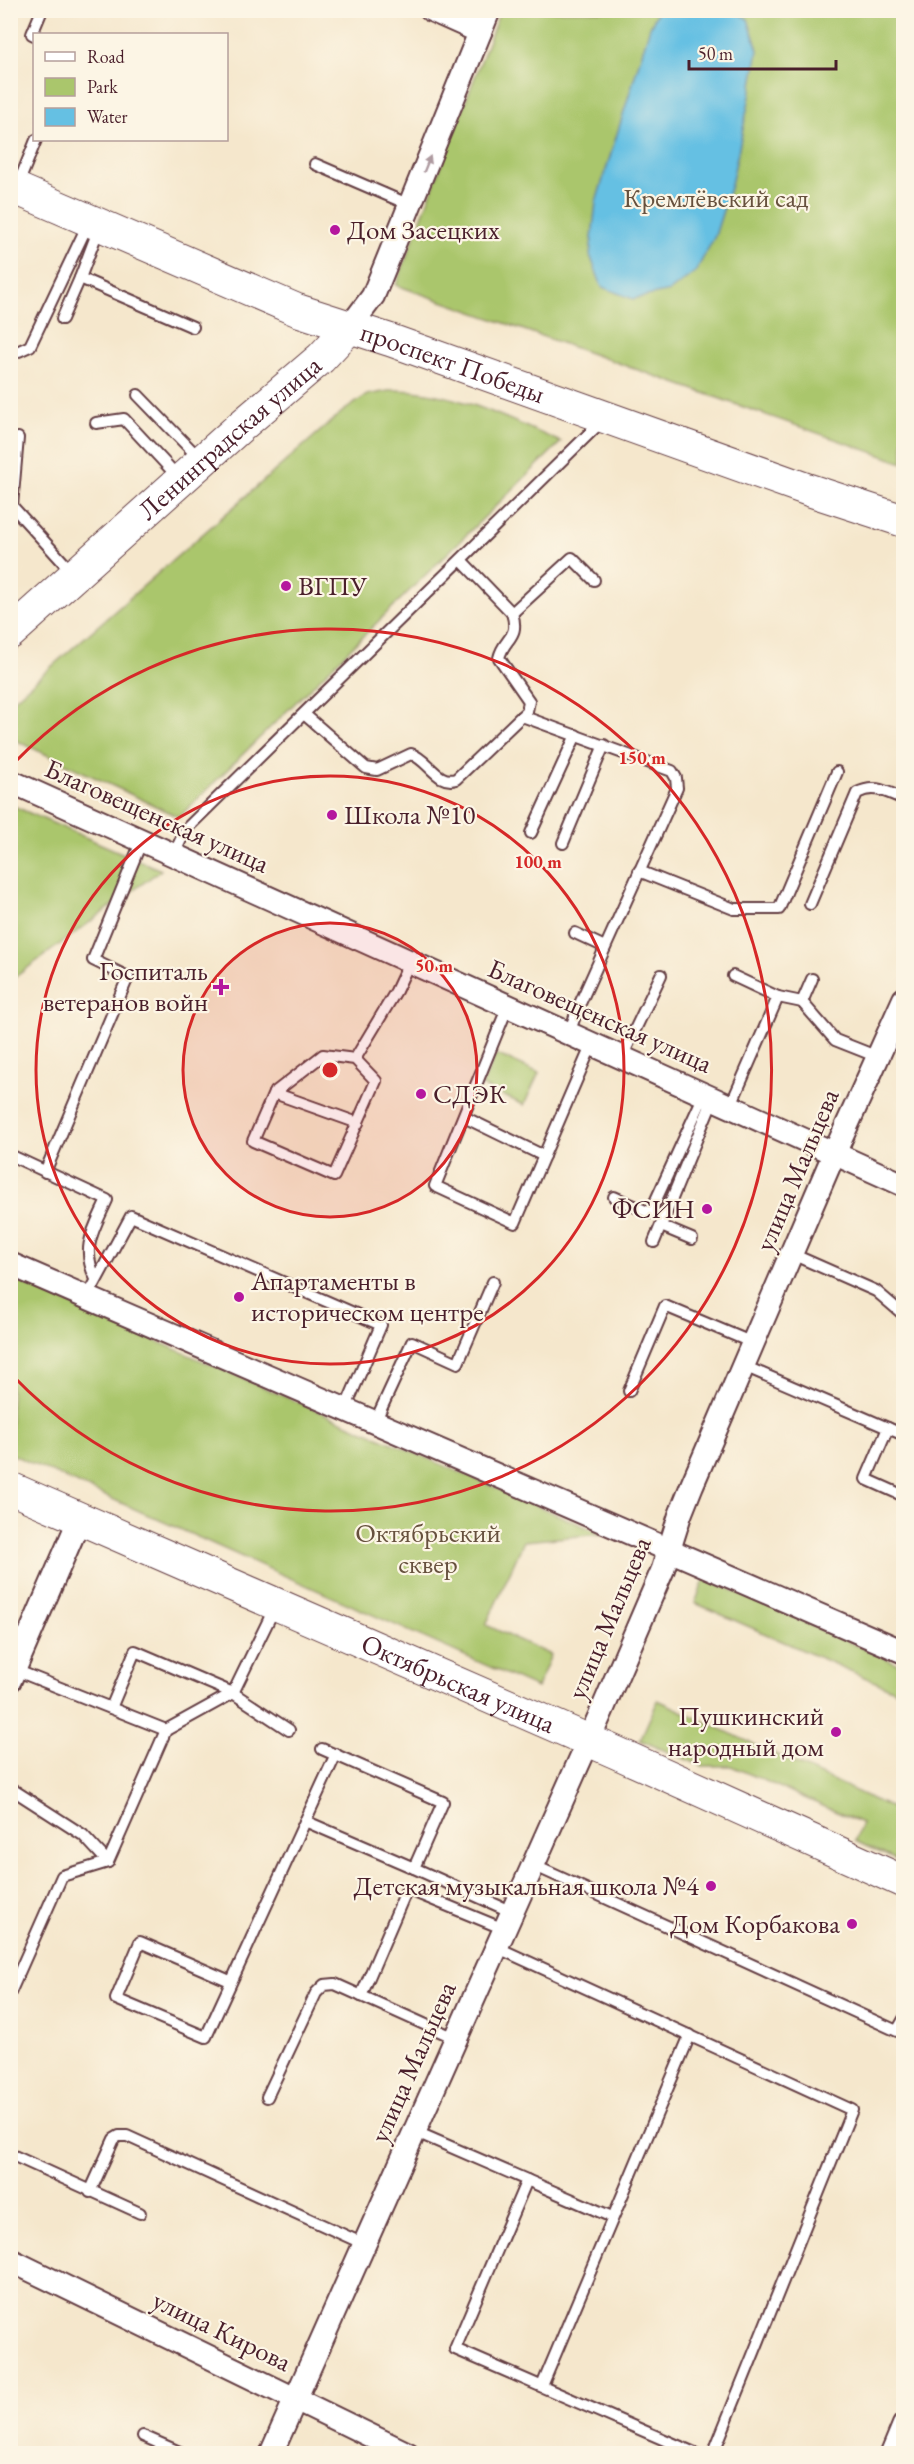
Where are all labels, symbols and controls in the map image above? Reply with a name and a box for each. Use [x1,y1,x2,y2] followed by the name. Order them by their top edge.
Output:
[33,33,228,141] legend
[689,33,836,71] scale bar
[698,42,733,65] text: 50 m
[87,45,126,68] text: Road
[87,75,118,98] text: Park
[87,105,128,128] text: Water
[423,155,432,173] one-way arrow
[623,180,809,215] park label: Кремлёвский сад
[347,212,500,247] place label: Дом Засецких
[328,223,342,237] marker: Дом Засецких
[356,314,550,411] street label: проспект Победы
[130,347,329,527] street label: Ленинградская улица
[298,568,368,603] place label: ВГПУ
[279,579,293,593] marker: ВГПУ
[618,746,666,769] text: 150 m
[39,750,275,881] street label: Благовещенская улица
[344,797,476,832] place label: Школа №10
[325,808,339,822] marker: Школа №10
[514,850,562,873] text: 100 m
[482,950,718,1081] street label: Благовещенская улица
[43,953,208,1019] place label: Госпиталь ветеранов войн
[415,954,453,977] text: 50 m
[212,978,230,996] marker: Госпиталь ветеранов войн
[320,1060,340,1080] centre of rings
[433,1076,507,1111] place label: СДЭК
[747,1083,847,1256] street label: улица Мальцева
[414,1087,428,1101] marker: СДЭК
[612,1191,695,1226] place label: ФСИН
[700,1202,714,1216] marker: ФСИН
[250,1263,484,1329] place label: Апартаменты в историческом центре
[232,1290,246,1304] marker: Апартаменты в историческом центре
[355,1515,501,1581] park label: Октябрьский сквер
[559,1531,659,1704] street label: улица Мальцева
[356,1625,561,1741] street label: Октябрьская улица
[668,1698,824,1764] place label: Пушкинский народный дом
[829,1725,843,1739] marker: Пушкинский народный дом
[354,1868,700,1903] place label: Детская музыкальная школа №4
[704,1879,718,1893] marker: Детская музыкальная школа №4
[670,1906,840,1941] place label: Дом Корбакова
[845,1917,859,1931] marker: Дом Корбакова
[361,1975,464,2148] street label: улица Мальцева
[147,2282,298,2379] street label: улица Кирова

